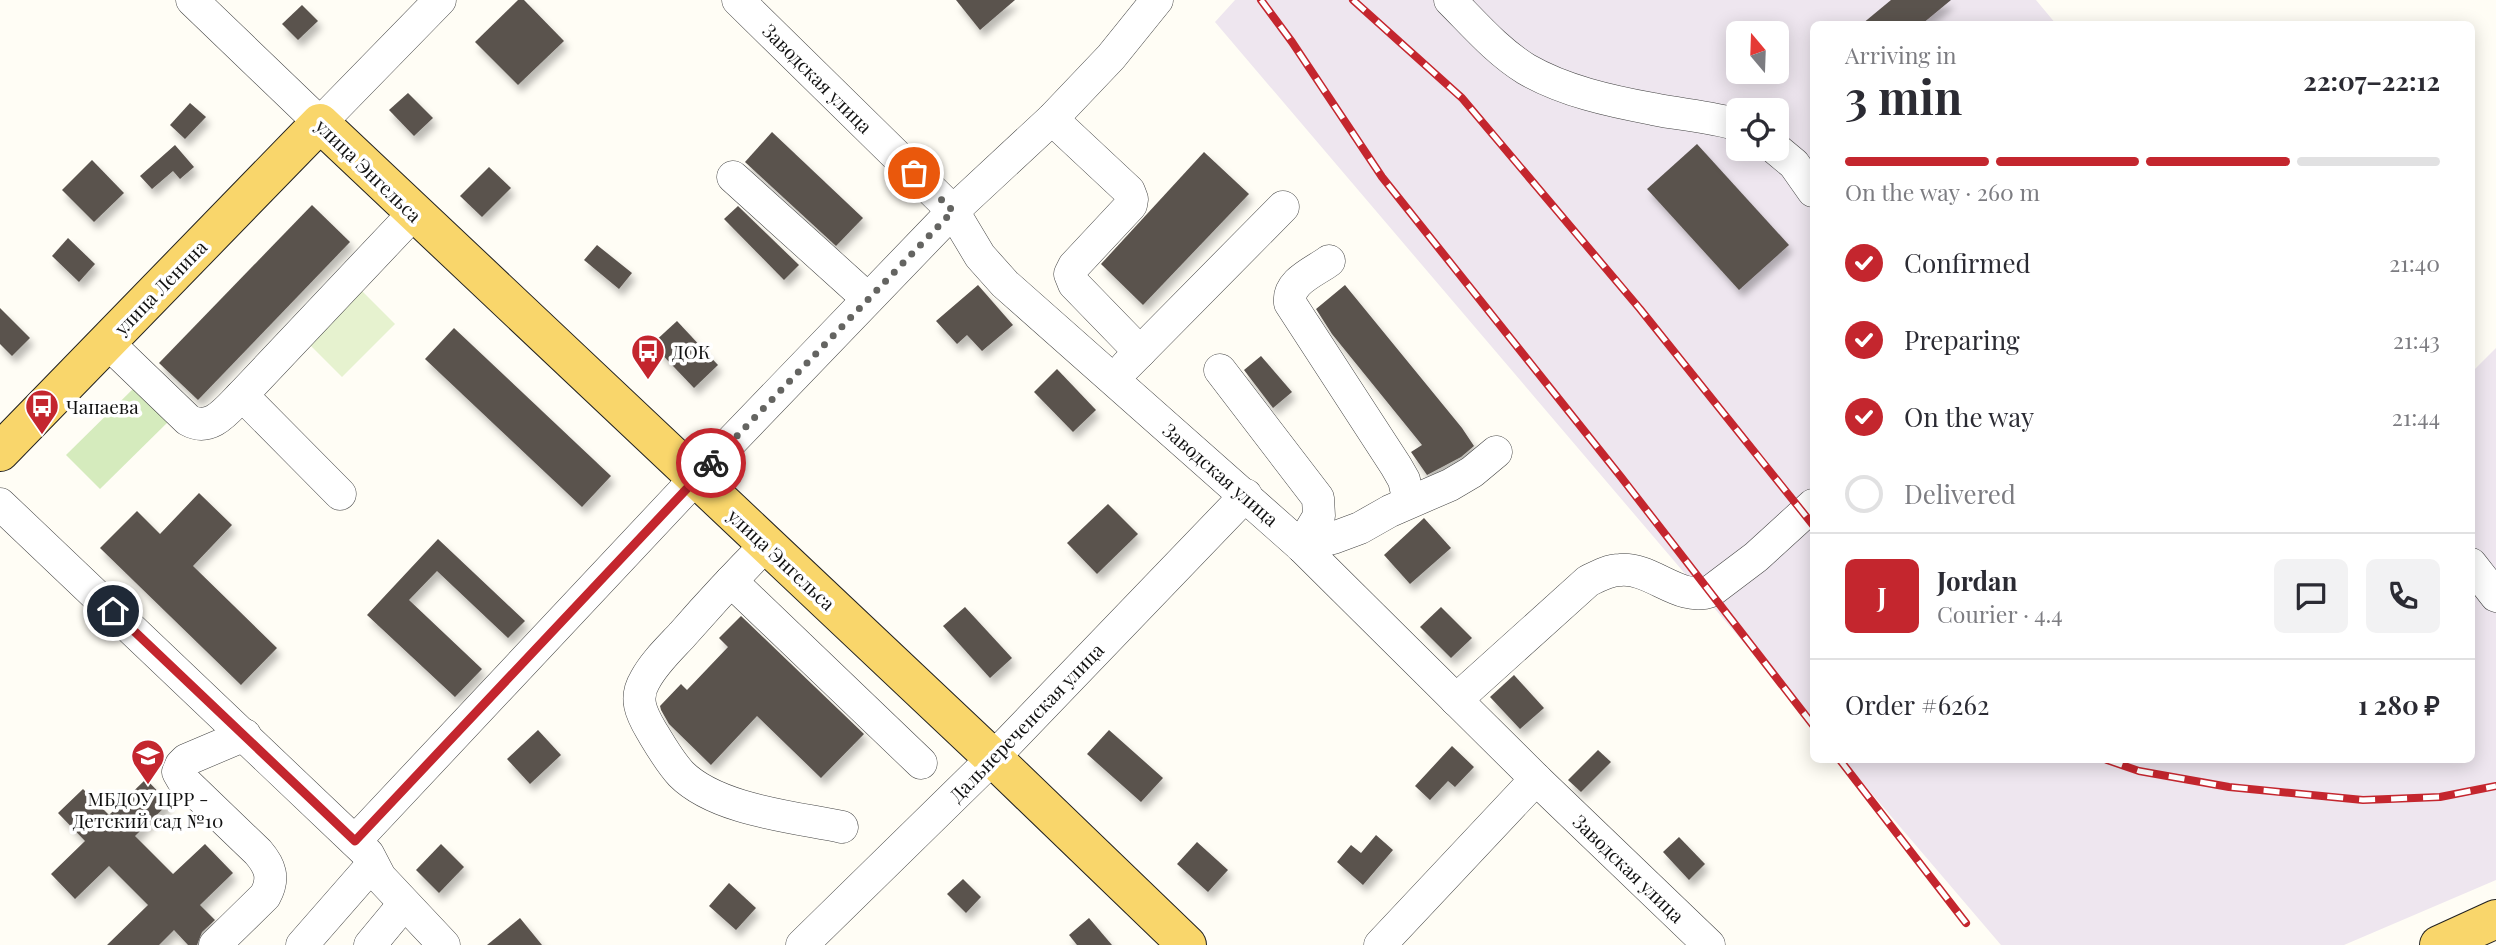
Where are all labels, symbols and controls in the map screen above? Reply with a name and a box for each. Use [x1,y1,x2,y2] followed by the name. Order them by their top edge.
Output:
[757,17,879,139] street label: Заводская улица
[1726,21,1788,84] north arrow
[1726,21,1789,161] map controls
[1845,39,1957,70] text: Arriving in
[2303,63,2440,98] text: 22:07–22:12
[1845,65,1962,127] text: 3 min
[1726,98,1789,161] button: locate
[310,112,428,228] street label: улица Энгельса
[884,143,944,203] pin
[895,154,933,192] icon: bag
[1845,176,2040,207] text: On the way · 260 m
[107,233,212,341] street label: улица Ленина
[1845,244,1883,282] icon: check
[1904,245,2031,280] text: Confirmed
[2389,247,2440,278] text: 21:40
[1845,321,1883,359] icon: check
[1904,322,2020,357] text: Preparing
[2393,324,2440,355] text: 21:43
[629,332,667,381] bus stop icon: ДОК
[672,338,711,364] place label: ДОК
[23,387,61,436] bus stop icon: Чапаева
[66,393,139,419] place label: Чапаева
[1845,398,1883,436] icon: check
[1904,399,2034,434] text: On the way
[2392,401,2440,432] text: 21:44
[1158,417,1285,532] street label: Заводская улица
[676,428,746,498] courier
[692,444,730,482] icon: bike
[1904,476,2016,511] text: Delivered
[722,502,842,616] street label: улица Энгельса
[2274,559,2348,633] button: chat
[2366,559,2440,633] button: phone
[1937,563,2017,598] text: Jordan
[1877,579,1887,614] text: J
[83,581,143,641] pin
[94,592,132,630] icon: home
[1937,598,2063,629] text: Courier · 4.4
[943,636,1109,807] street label: Дальнереченская улица
[1845,687,1989,722] text: Order #6262
[2358,687,2440,722] text: 1 280 ₽
[129,737,167,786] school or university icon: МБДОУ ЦРР - Детский сад №10
[73,785,223,833] place label: МБДОУ ЦРР - Детский сад №10
[1568,808,1691,928] street label: Заводская улица

